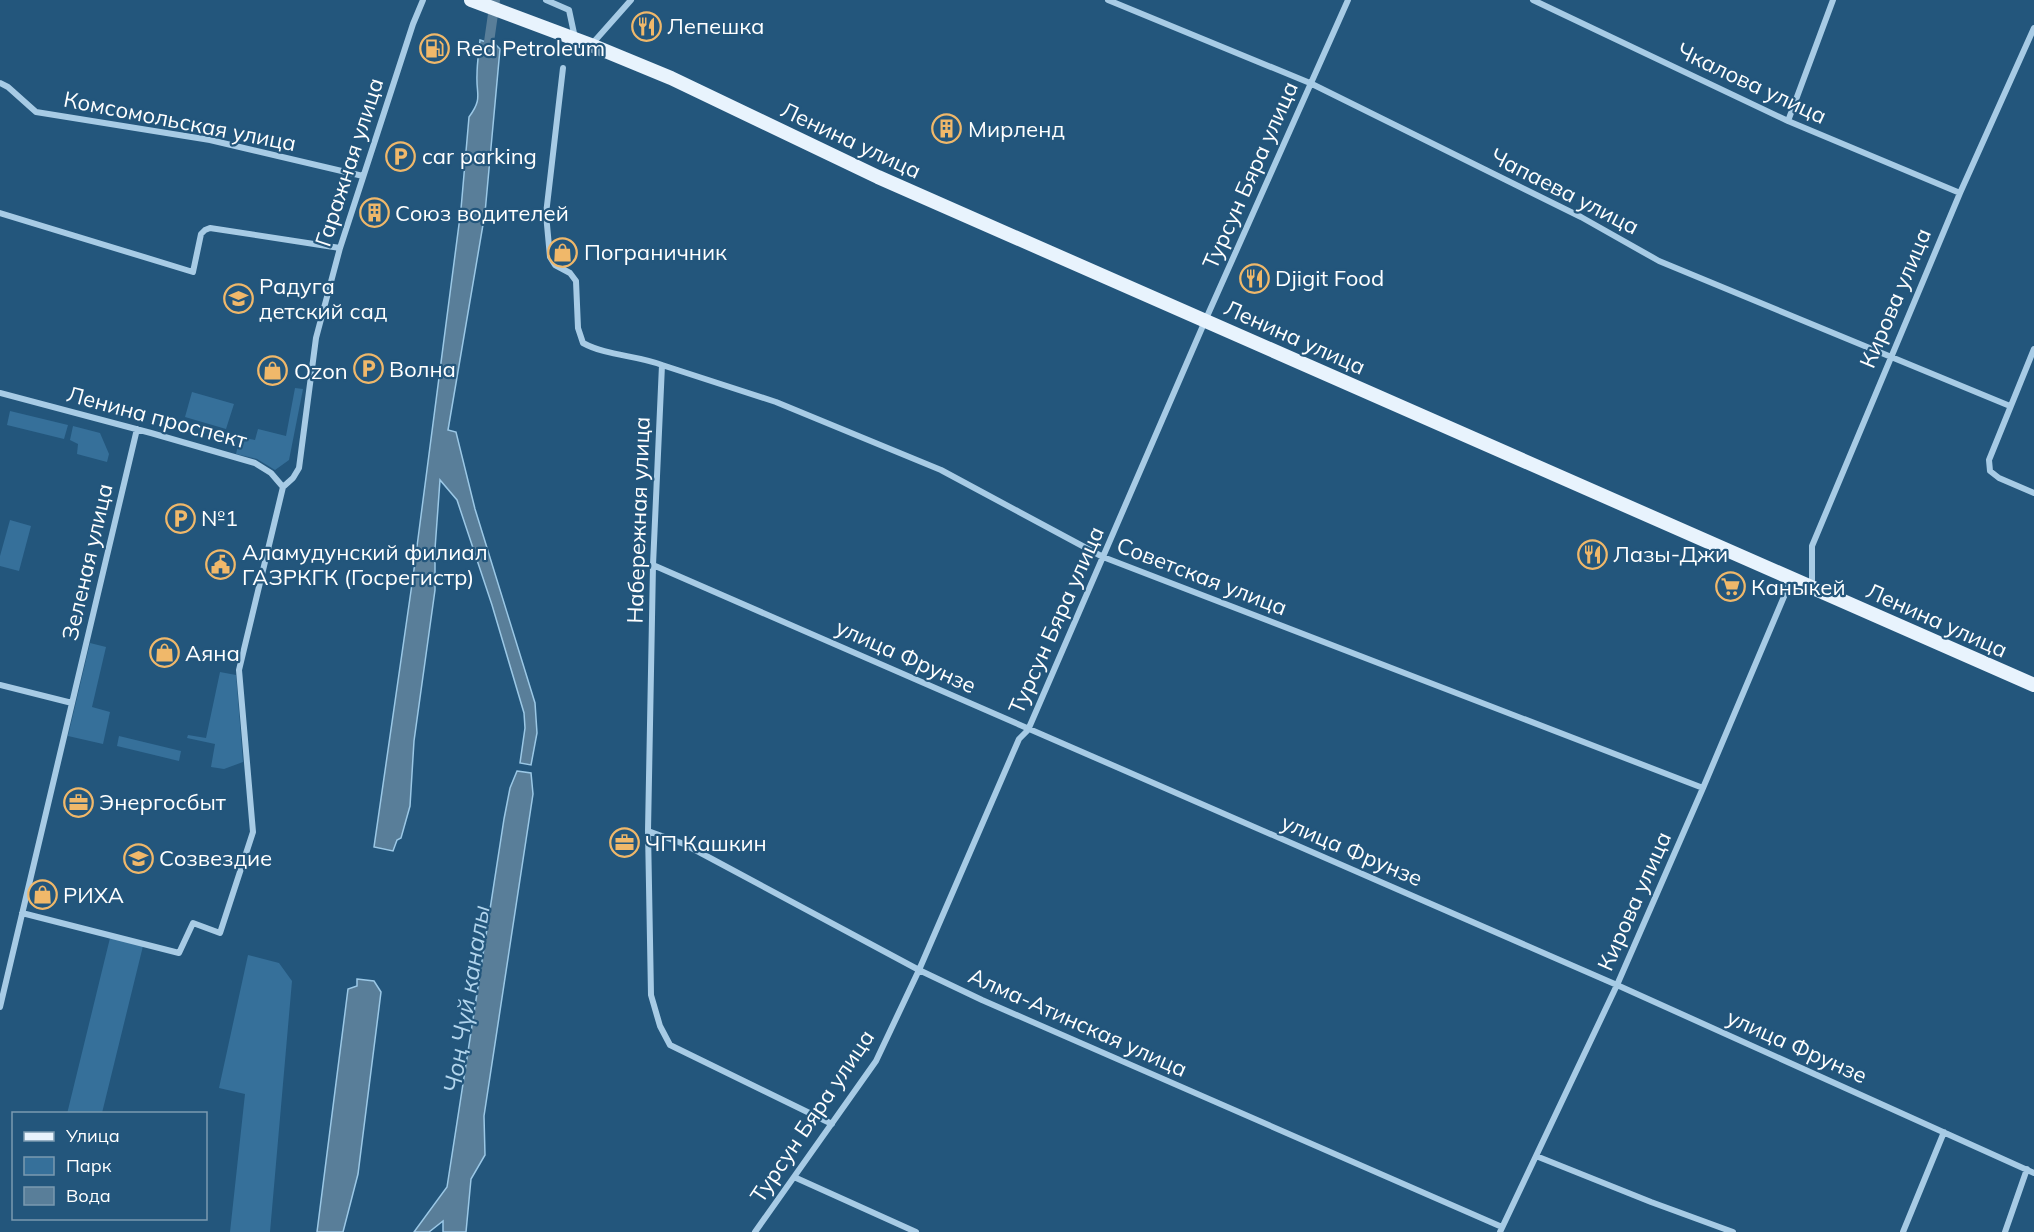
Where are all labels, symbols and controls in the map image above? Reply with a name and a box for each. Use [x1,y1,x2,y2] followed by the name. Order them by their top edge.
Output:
[630,10,662,42] restaurant icon: Лепешка
[667,12,764,40] place label: Лепешка
[419,32,451,64] fuel station icon: Red Petroleum
[456,34,605,62] place label: Red Petroleum
[1673,36,1831,130] street label: Чкалова улица
[309,74,389,250] street label: Гаражная улица
[1196,77,1304,273] street label: Турсун Бяра улица
[61,85,299,157] street label: Комсомольская улица
[776,95,926,185] street label: Ленина улица
[931,113,963,145] building icon: Мирленд
[968,115,1065,143] place label: Мирленд
[385,140,417,172] parking icon: car parking
[422,142,537,170] place label: car parking
[1486,142,1644,240] street label: Чапаева улица
[358,197,390,229] building icon: Союз водителей
[395,199,569,227] place label: Союз водителей
[1853,224,1937,372] street label: Кирова улица
[547,236,579,268] shop icon: Пограничник
[584,238,727,266] place label: Пограничник
[1238,262,1270,294] restaurant icon: Djigit Food
[1275,264,1384,292] place label: Djigit Food
[259,272,387,325] place label: Радуга детский сад
[222,283,254,315] school or university icon: Радуга детский сад
[1220,293,1370,381] street label: Ленина улица
[352,353,384,385] parking icon: Волна
[257,355,289,387] shop icon: Ozon
[389,355,456,383] place label: Волна
[294,357,348,385] place label: Ozon
[64,380,250,454] street label: Ленина проспект
[620,416,656,624] street label: Набережная улица
[55,481,119,643] street label: Зеленая улица
[164,502,196,534] parking icon: №1
[201,504,238,532] place label: №1
[1002,522,1110,718] street label: Турсун Бяра улица
[1113,531,1291,621] street label: Советская улица
[242,538,488,591] place label: Аламудунский филиал ГАЗРКГК (Госрегистр)
[1576,538,1608,570] restaurant icon: Лазы-Джи
[1613,540,1728,568] place label: Лазы-Джи
[205,549,237,581] public building icon: Аламудунский филиал ГАЗРКГК (Госрегистр)
[1714,571,1746,603] supermarket icon: Каныкей
[1751,573,1846,601] place label: Каныкей
[1862,576,2012,664] street label: Ленина улица
[831,613,981,699] street label: улица Фрунзе
[148,637,180,669] shop icon: Аяна
[185,639,240,667] place label: Аяна
[62,786,94,818] office icon: Энергосбыт
[99,788,226,816] place label: Энергосбыт
[1277,808,1427,892] street label: улица Фрунзе
[608,827,640,859] office icon: ЧП Кашкин
[1591,827,1677,975] street label: Кирова улица
[645,829,767,857] place label: ЧП Кашкин
[122,842,154,874] school or university icon: Созвездие
[159,844,272,872] place label: Созвездие
[26,879,58,911] shop icon: РИХА
[63,881,124,909] place label: РИХА
[436,903,496,1095] water label: Чоң Чүй каналы
[964,961,1192,1083] street label: Алма-Атинская улица
[1722,1003,1872,1089] street label: улица Фрунзе
[744,1024,880,1208] street label: Турсун Бяра улица
[12,1112,207,1220] legend
[65,1124,120,1147] text: Улица
[66,1154,112,1177] text: Парк
[66,1184,111,1207] text: Вода

